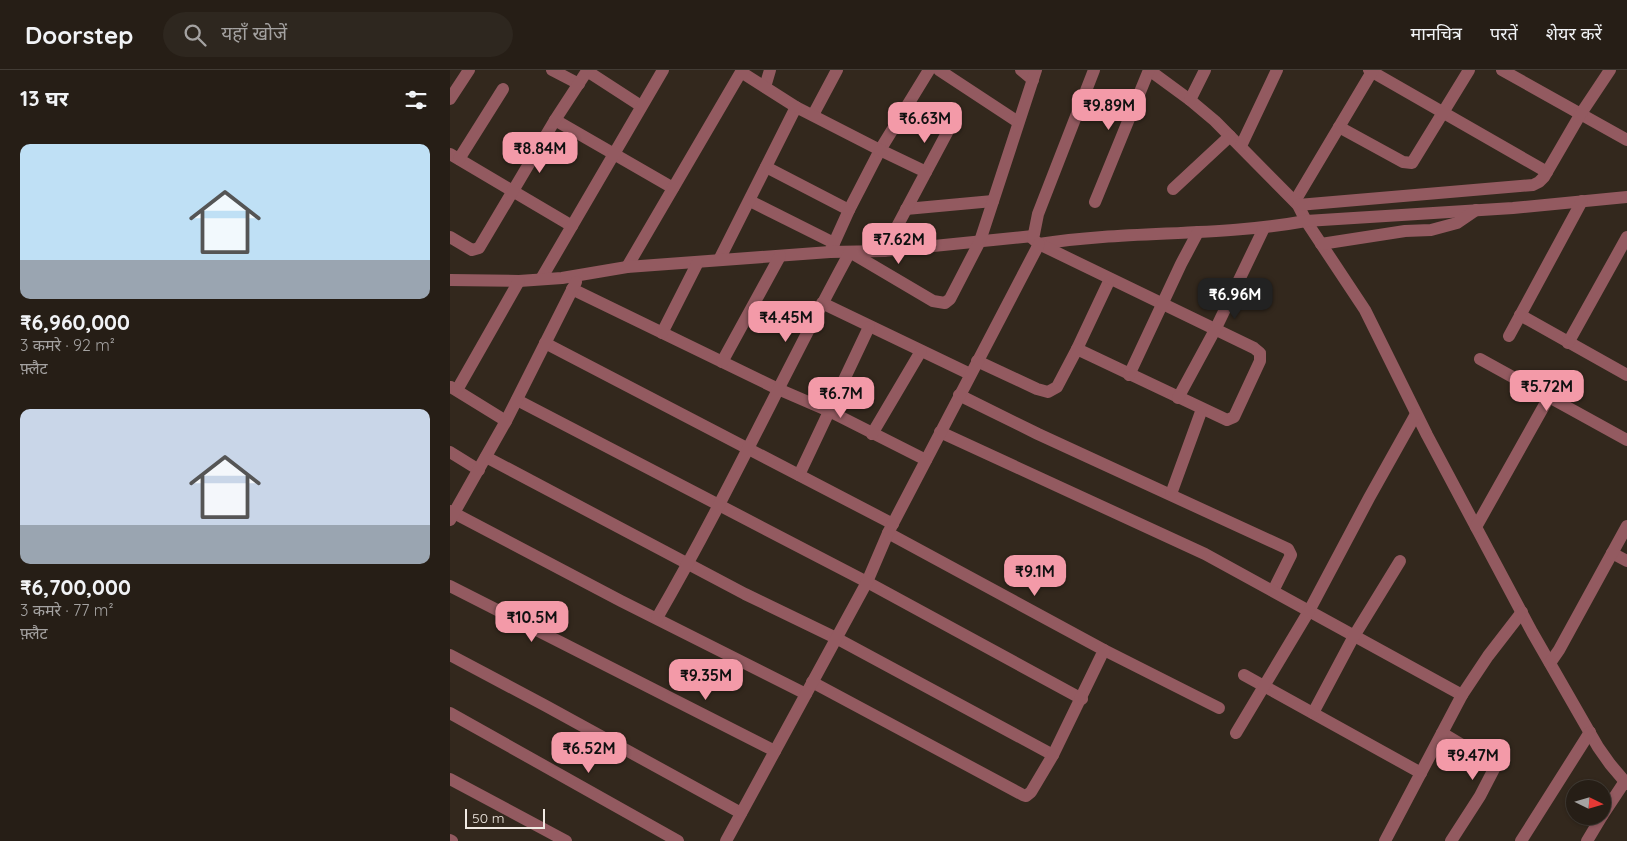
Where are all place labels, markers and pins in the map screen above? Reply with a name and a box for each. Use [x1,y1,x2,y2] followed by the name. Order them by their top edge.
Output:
[1068,88,1150,131] pin: ₹9.89M
[884,102,966,144] pin: ₹6.63M
[499,132,581,174] pin: ₹8.84M
[858,222,940,265] pin: ₹7.62M
[1194,278,1276,320] pin: ₹6.96M
[745,300,827,343] pin: ₹4.45M
[1506,370,1588,412] pin: ₹5.72M
[806,376,876,419] pin: ₹6.7M
[1000,554,1070,597] pin: ₹9.1M
[491,600,573,643] pin: ₹10.5M
[665,658,747,701] pin: ₹9.35M
[548,732,630,774] pin: ₹6.52M
[1432,738,1514,781] pin: ₹9.47M

